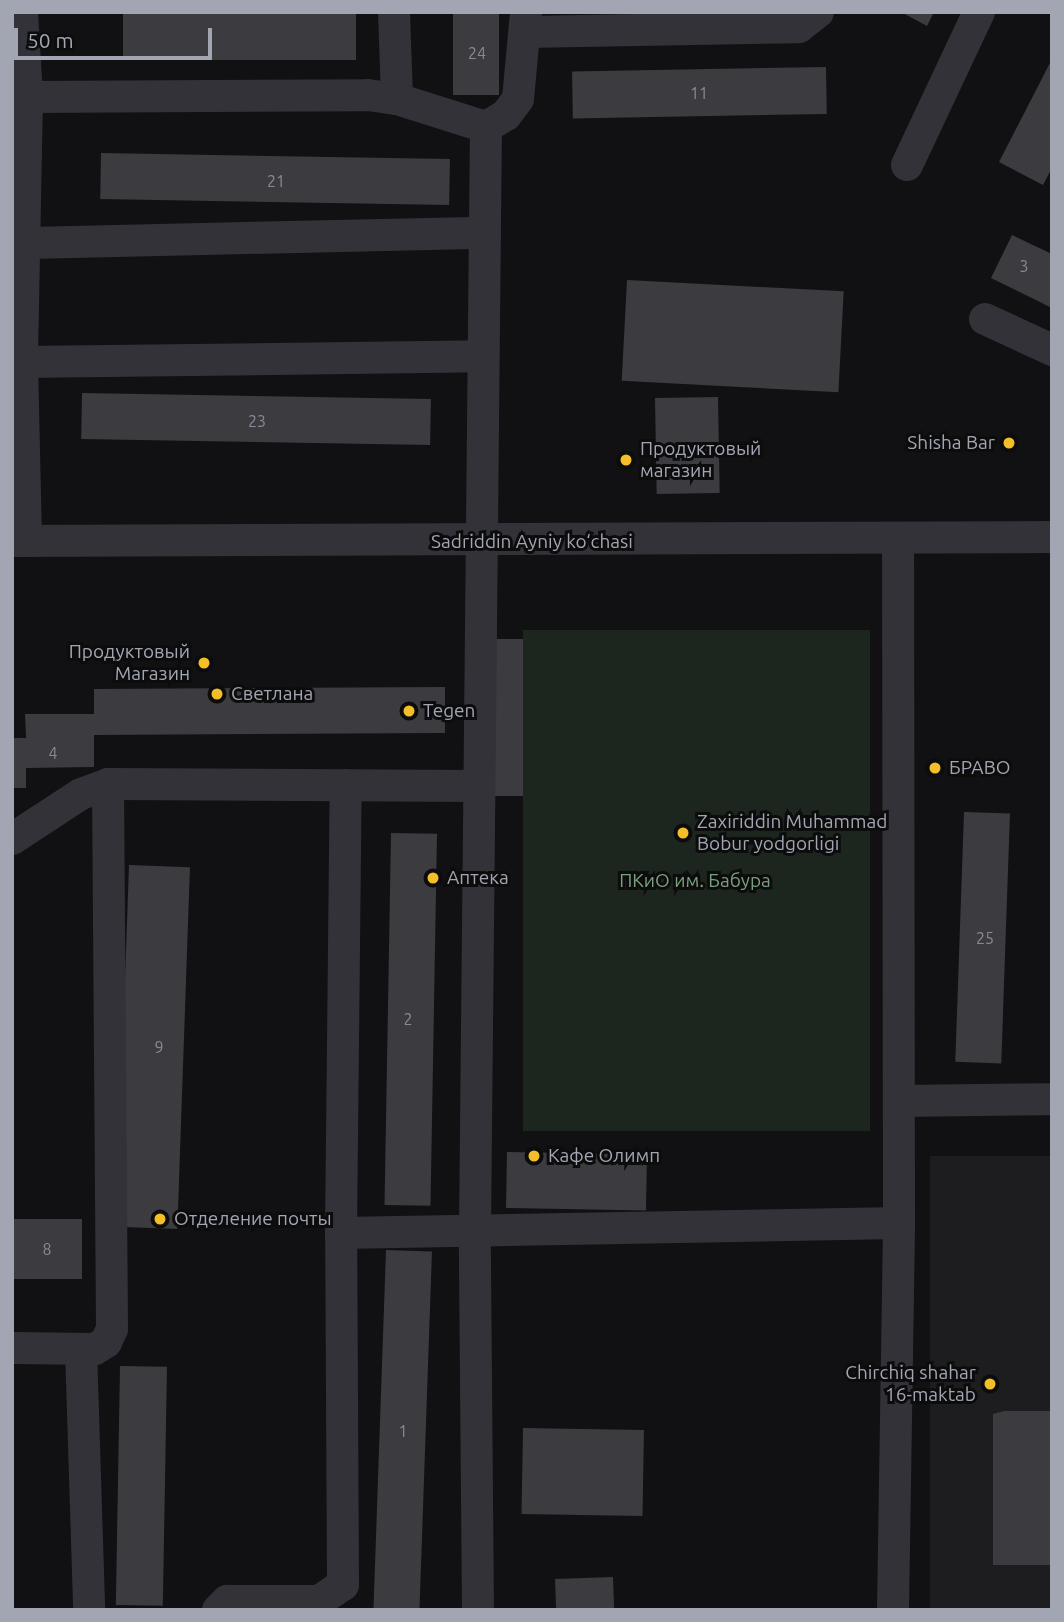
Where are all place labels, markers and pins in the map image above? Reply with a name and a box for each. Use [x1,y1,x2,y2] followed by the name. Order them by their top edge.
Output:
[907,432,995,454] place label: Shisha Bar
[1001,435,1017,451] marker: Shisha Bar
[640,438,761,482] place label: Продуктовый магазин
[618,452,634,468] marker: Продуктовый магазин
[69,641,190,685] place label: Продуктовый Магазин
[196,655,212,671] marker: Продуктовый Магазин
[231,683,313,705] place label: Светлана
[209,686,225,702] marker: Светлана
[423,700,475,722] place label: Tegen
[401,703,417,719] marker: Tegen
[949,757,1011,779] place label: БРАВО
[927,760,943,776] marker: БРАВО
[697,811,887,855] place label: Zaxiriddin Muhammad Bobur yodgorligi
[675,825,691,841] marker: Zaxiriddin Muhammad Bobur yodgorligi
[447,867,509,889] place label: Аптека
[425,870,441,886] marker: Аптека
[548,1145,660,1167] place label: Кафе Олимп
[526,1148,542,1164] marker: Кафе Олимп
[174,1208,332,1230] place label: Отделение почты
[152,1211,168,1227] marker: Отделение почты
[845,1362,976,1406] place label: Chirchiq shahar 16-maktab
[982,1376,998,1392] marker: Chirchiq shahar 16-maktab

